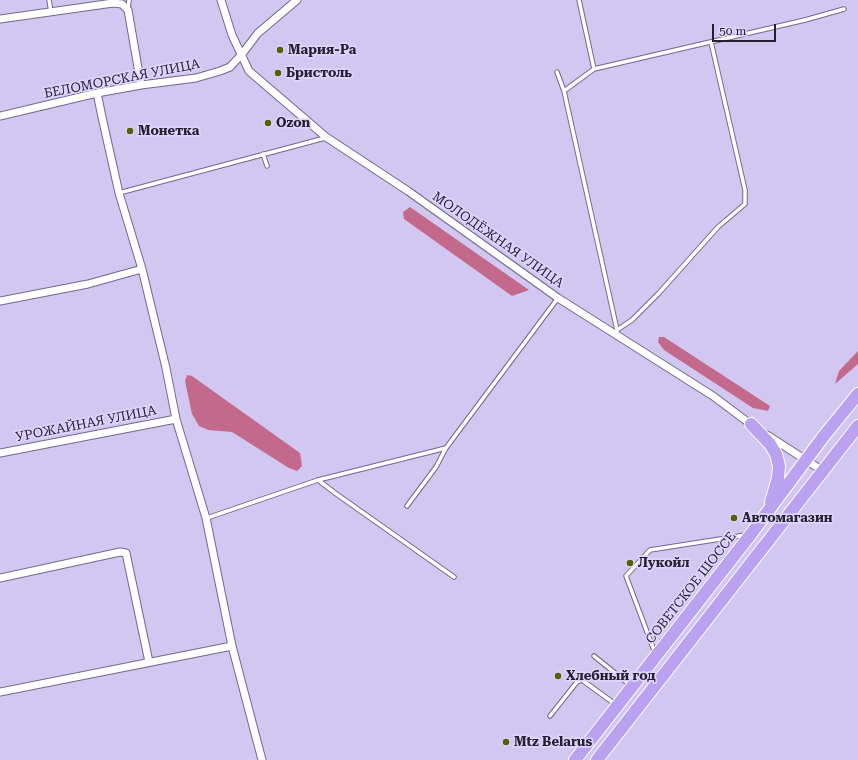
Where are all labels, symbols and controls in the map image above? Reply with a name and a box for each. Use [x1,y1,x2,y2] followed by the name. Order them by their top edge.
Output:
[714,16,778,42] scale bar
[719,24,746,38] text: 50 m
[288,42,356,58] place label: Мария-Ра
[275,45,285,55] marker: Мария-Ра
[43,56,201,102] street label: БЕЛОМОРСКАЯ УЛИЦА
[286,65,352,81] place label: Бристоль
[273,68,283,78] marker: Бристоль
[276,115,310,131] place label: Ozon
[263,118,273,128] marker: Ozon
[138,123,199,139] place label: Монетка
[125,126,135,136] marker: Монетка
[429,189,567,291] street label: МОЛОДЁЖНАЯ УЛИЦА
[14,403,158,445] street label: УРОЖАЙНАЯ УЛИЦА
[742,510,833,526] place label: Автомагазин
[729,513,739,523] marker: Автомагазин
[643,529,739,647] street label: СОВЕТСКОЕ ШОССЕ
[638,555,690,571] place label: Лукойл
[625,558,635,568] marker: Лукойл
[566,668,656,684] place label: Хлебный год
[553,671,563,681] marker: Хлебный год
[514,734,592,750] place label: Mtz Belarus
[501,737,511,747] marker: Mtz Belarus

